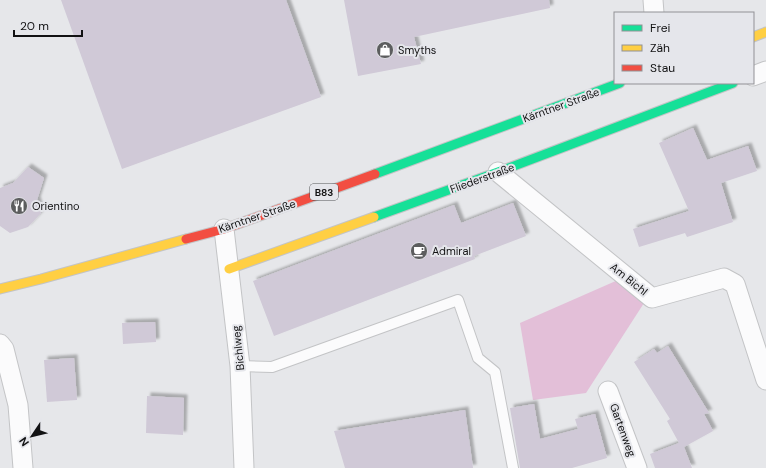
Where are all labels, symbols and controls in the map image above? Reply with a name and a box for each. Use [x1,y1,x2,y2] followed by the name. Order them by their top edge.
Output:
[14,12,82,38] scale bar
[614,12,754,84] legend
[20,18,49,34] text: 20 m
[650,20,670,36] text: Frei
[375,40,395,60] shop icon: Smyths
[650,40,670,56] text: Zäh
[398,43,436,57] place label: Smyths
[650,60,675,76] text: Stau
[521,85,601,125] street label: Kärntner Straße
[448,160,516,196] street label: Fliederstraße
[310,184,338,200] road number: B83
[9,196,29,216] restaurant icon: Orientino
[217,196,297,236] street label: Kärntner Straße
[32,199,80,213] place label: Orientino
[409,241,429,261] cafe icon: Admiral
[432,244,471,258] place label: Admiral
[607,260,651,298] street label: Am Bichl
[229,325,247,371] street label: Bichlweg
[607,401,639,459] street label: Gartenweg
[12,416,52,456] north arrow
[16,434,32,449] text: N

